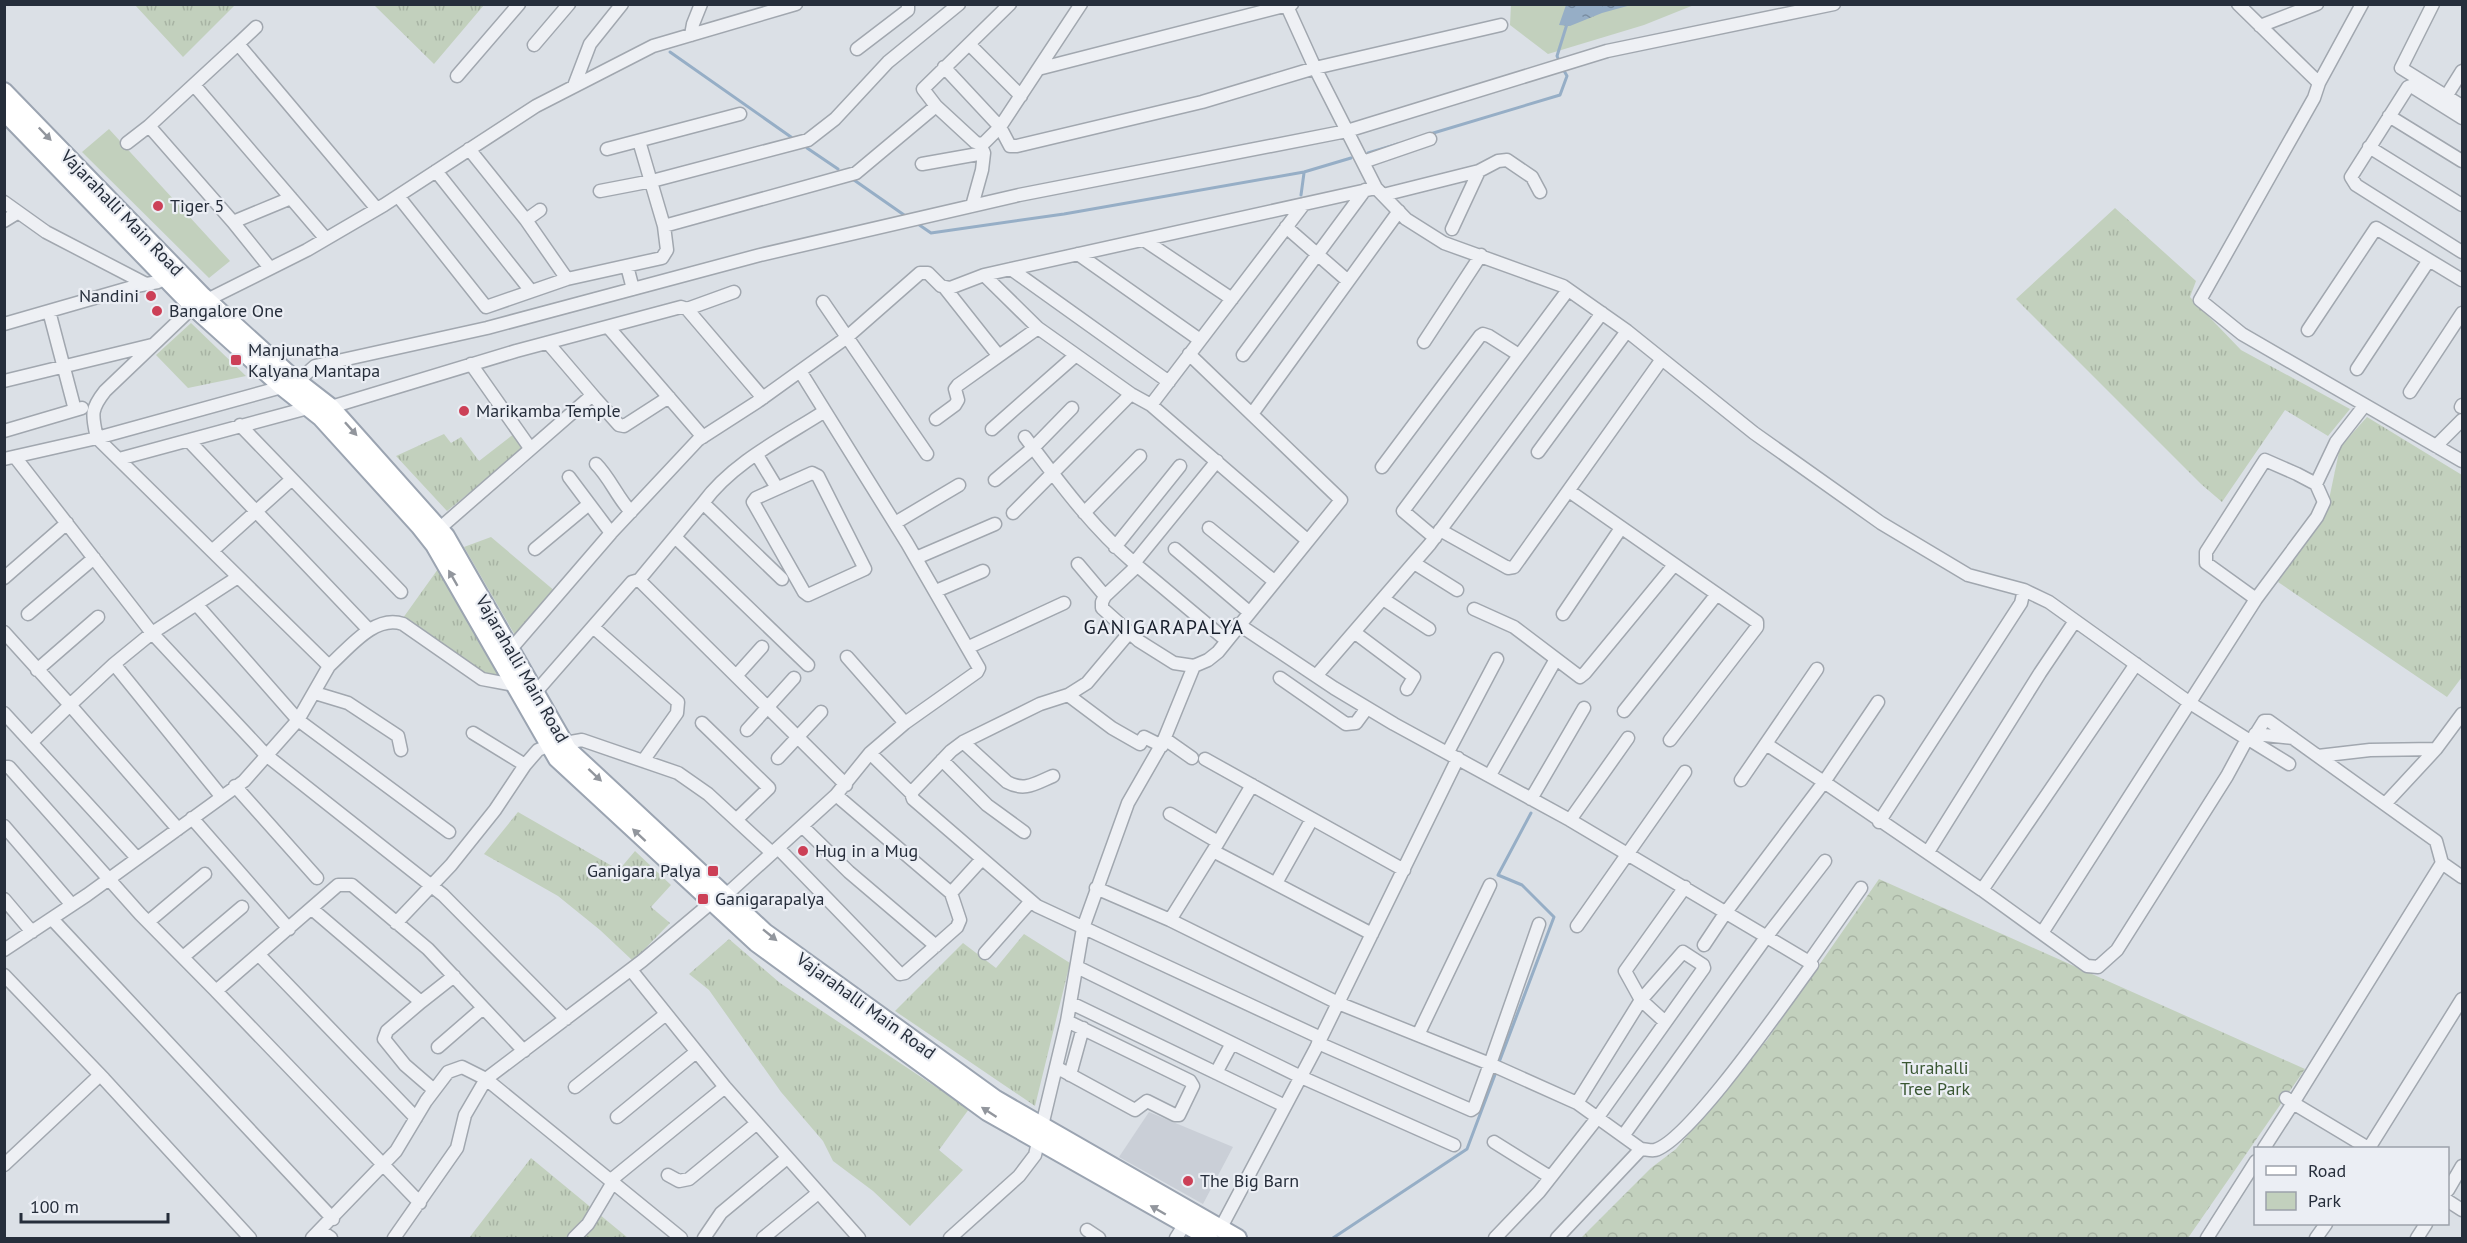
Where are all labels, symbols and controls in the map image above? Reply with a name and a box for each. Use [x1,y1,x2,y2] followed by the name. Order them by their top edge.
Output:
[38,126,52,141] one-way arrow
[55,144,189,281] street label: Vajarahalli Main Road
[170,194,224,217] place label: Tiger 5
[151,199,165,213] marker: Tiger 5
[79,284,139,307] place label: Nandini
[144,289,158,303] marker: Nandini
[169,299,283,322] place label: Bangalore One
[150,304,164,318] marker: Bangalore One
[248,338,380,382] place label: Manjunatha Kalyana Mantapa
[229,353,243,367] marker: Manjunatha Kalyana Mantapa
[476,399,621,422] place label: Marikamba Temple
[457,404,471,418] marker: Marikamba Temple
[344,422,358,437] one-way arrow
[448,569,458,586] one-way arrow
[470,590,574,747] street label: Vajarahalli Main Road
[1083,614,1245,640] district label: GANIGARAPALYA
[588,767,602,781] one-way arrow
[632,829,647,842] one-way arrow
[815,839,918,862] place label: Hug in a Mug
[796,844,810,858] marker: Hug in a Mug
[587,859,701,882] place label: Ganigara Palya
[706,864,720,878] marker: Ganigara Palya
[715,887,825,910] place label: Ganigarapalya
[696,892,710,906] marker: Ganigarapalya
[762,928,778,941] one-way arrow
[791,947,940,1064] street label: Vajarahalli Main Road
[1900,1056,1970,1100] park label: Turahalli Tree Park
[981,1107,997,1118] one-way arrow
[2254,1147,2449,1225] legend
[2308,1159,2346,1182] text: Road
[1200,1169,1299,1192] place label: The Big Barn
[1181,1174,1195,1188] marker: The Big Barn
[21,1186,168,1224] scale bar
[2308,1189,2341,1212] text: Park
[30,1195,79,1218] text: 100 m
[1149,1205,1166,1215] one-way arrow

